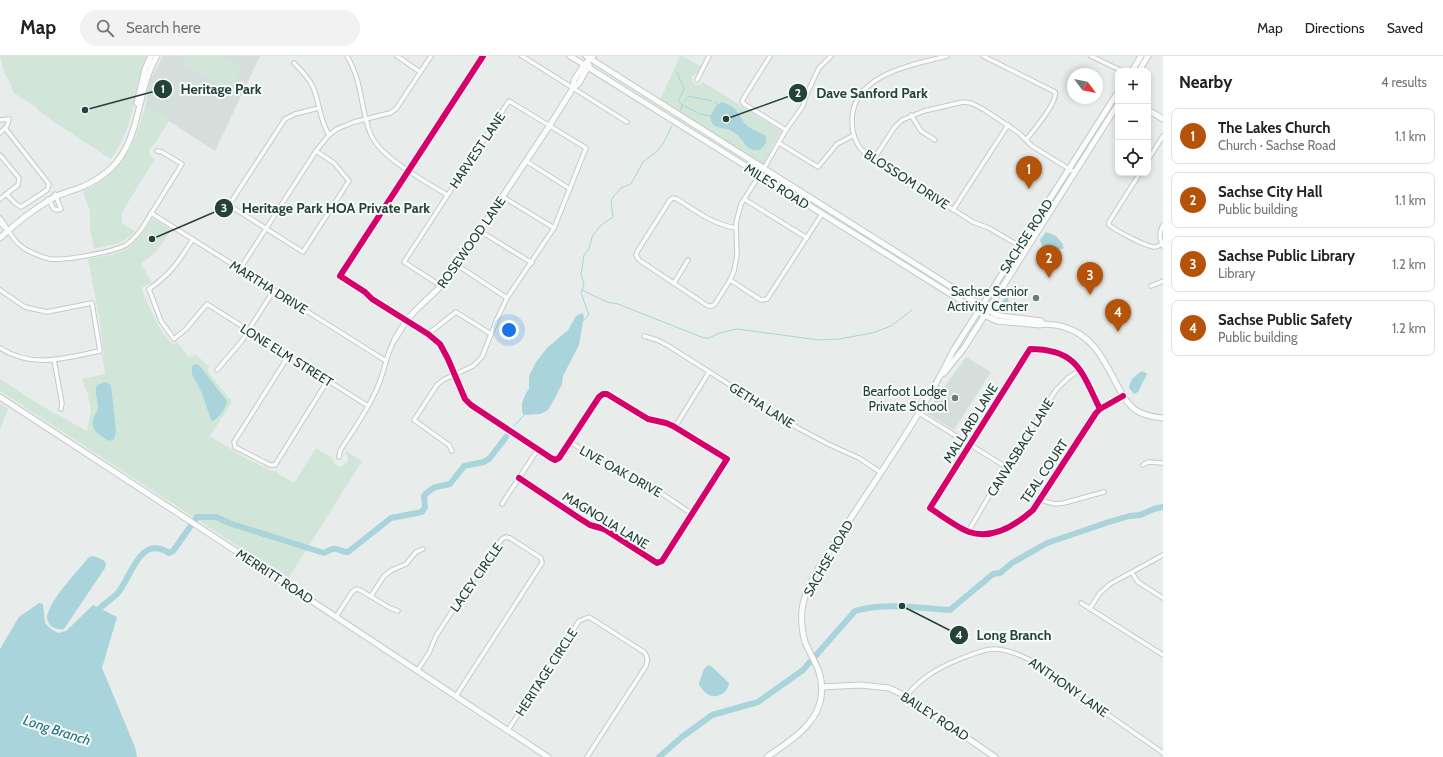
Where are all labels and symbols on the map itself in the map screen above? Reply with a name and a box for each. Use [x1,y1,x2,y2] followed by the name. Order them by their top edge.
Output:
[1067,68,1103,104] north arrow
[153,76,270,102] callout: Heritage Park
[181,80,262,98] text: Heritage Park
[788,80,936,106] callout: Dave Sanford Park
[161,81,165,96] text: 1
[816,84,928,102] text: Dave Sanford Park
[795,85,801,100] text: 2
[446,109,508,191] street label: HARVEST LANE
[861,146,953,212] street label: BLOSSOM DRIVE
[1016,156,1042,189] pin: 1
[742,160,812,212] street label: MILES ROAD
[433,193,509,291] street label: ROSEWOOD LANE
[214,195,438,221] callout: Heritage Park HOA Private Park
[996,196,1056,276] street label: SACHSE ROAD
[242,199,430,217] text: Heritage Park HOA Private Park
[221,200,227,215] text: 3
[1036,245,1062,278] pin: 2
[227,257,311,317] street label: MARTHA DRIVE
[1077,262,1103,295] pin: 3
[947,283,1029,314] place label: Sachse Senior Activity Center
[1031,293,1041,303] marker: Sachse Senior Activity Center
[1105,299,1131,332] pin: 4
[238,320,336,390] street label: LONE ELM STREET
[499,320,519,340] your location
[726,379,798,431] street label: GETHA LANE
[939,380,1001,466] street label: MALLARD LANE
[863,383,947,414] place label: Bearfoot Lodge Private School
[950,393,960,403] marker: Bearfoot Lodge Private School
[983,395,1057,499] street label: CANVASBACK LANE
[1017,436,1071,506] street label: TEAL COURT
[577,442,665,500] street label: LIVE OAK DRIVE
[560,488,652,552] street label: MAGNOLIA LANE
[800,517,856,599] street label: SACHSE ROAD
[446,539,506,615] street label: LACEY CIRCLE
[233,545,317,607] street label: MERRITT ROAD
[949,622,1060,648] callout: Long Branch
[512,625,580,719] street label: HERITAGE CIRCLE
[977,626,1051,644] text: Long Branch
[955,627,963,642] text: 4
[1026,654,1112,720] street label: ANTHONY LANE
[898,688,972,744] street label: BAILEY ROAD
[21,711,93,749] water label: Long Branch

